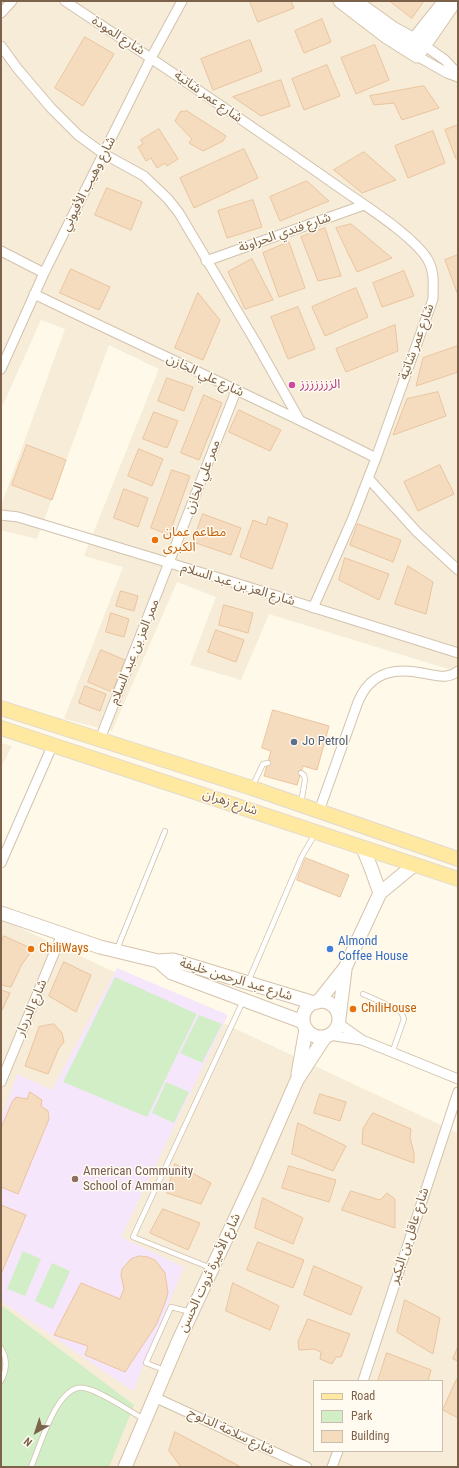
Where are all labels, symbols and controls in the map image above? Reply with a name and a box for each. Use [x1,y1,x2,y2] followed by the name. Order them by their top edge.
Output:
[89,13,147,59] street label: شارع المودة
[171,68,245,126] street label: شارع عمر شاتية
[58,134,120,234] street label: شارع وهيب الأفيوني
[237,210,333,256] street label: شارع فندي الحراونة
[396,302,438,382] street label: شارع عمر شاتية
[164,351,246,401] street label: شارع علي الخازن
[300,377,340,393] place label: الززززززز
[287,380,297,390] marker: الززززززز
[182,438,224,516] street label: ممر علي الخازن
[163,525,226,556] place label: مطاعم عمان الكبرى
[150,535,160,545] marker: مطاعم عمان الكبرى
[179,560,297,610] street label: شارع العز بن عبد السلام
[107,597,163,707] street label: ممر العز بن عبد السلام
[302,734,348,750] place label: Jo Petrol
[289,737,299,747] marker: Jo Petrol
[201,787,259,819] street label: شارع زهران
[338,934,408,965] place label: Almond Coffee House
[39,941,89,957] place label: ChiliWays
[26,944,36,954] marker: ChiliWays
[325,944,335,954] marker: Almond Coffee House
[178,955,294,1005] street label: شارع عبد الرحمن خليفة
[13,977,51,1039] street label: شارع الدردار
[361,1001,416,1017] place label: ChiliHouse
[348,1004,358,1014] marker: ChiliHouse
[83,1164,193,1195] place label: American Community School of Amman
[70,1174,80,1184] marker: American Community School of Amman
[387,1186,433,1286] street label: شارع عاقل بن البكير
[176,1211,244,1335] street label: شارع الأميرة ثروت الحسن
[313,1380,443,1452] legend
[351,1389,375,1403] text: Road
[185,1405,277,1459] street label: شارع سلامة الدلوح
[351,1409,372,1423] text: Park
[16,1412,56,1452] north arrow
[351,1429,389,1443] text: Building
[21,1435,35,1449] text: N

